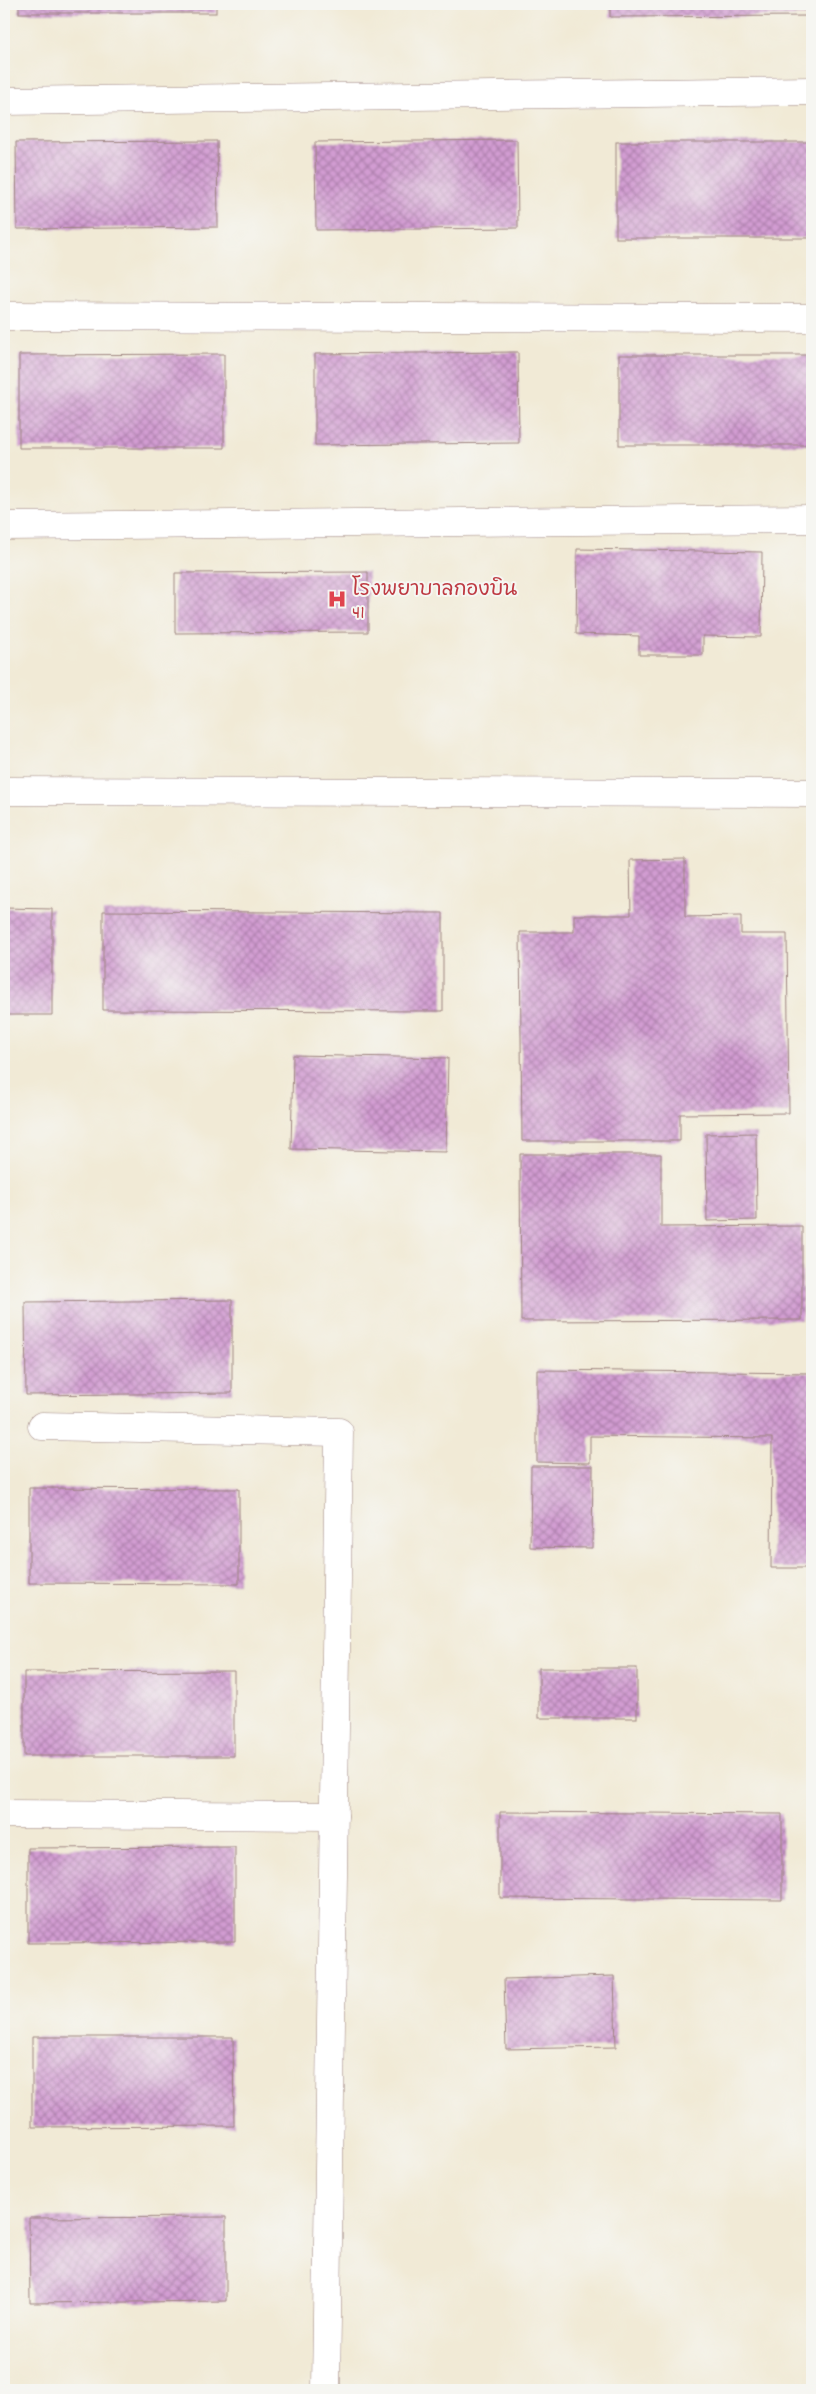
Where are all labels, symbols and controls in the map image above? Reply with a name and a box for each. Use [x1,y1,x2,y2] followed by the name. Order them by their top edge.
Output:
[352,575,517,628] place label: โรงพยาบาลกองบิน 41
[326,588,348,610] hospital icon: โรงพยาบาลกองบิน 41

